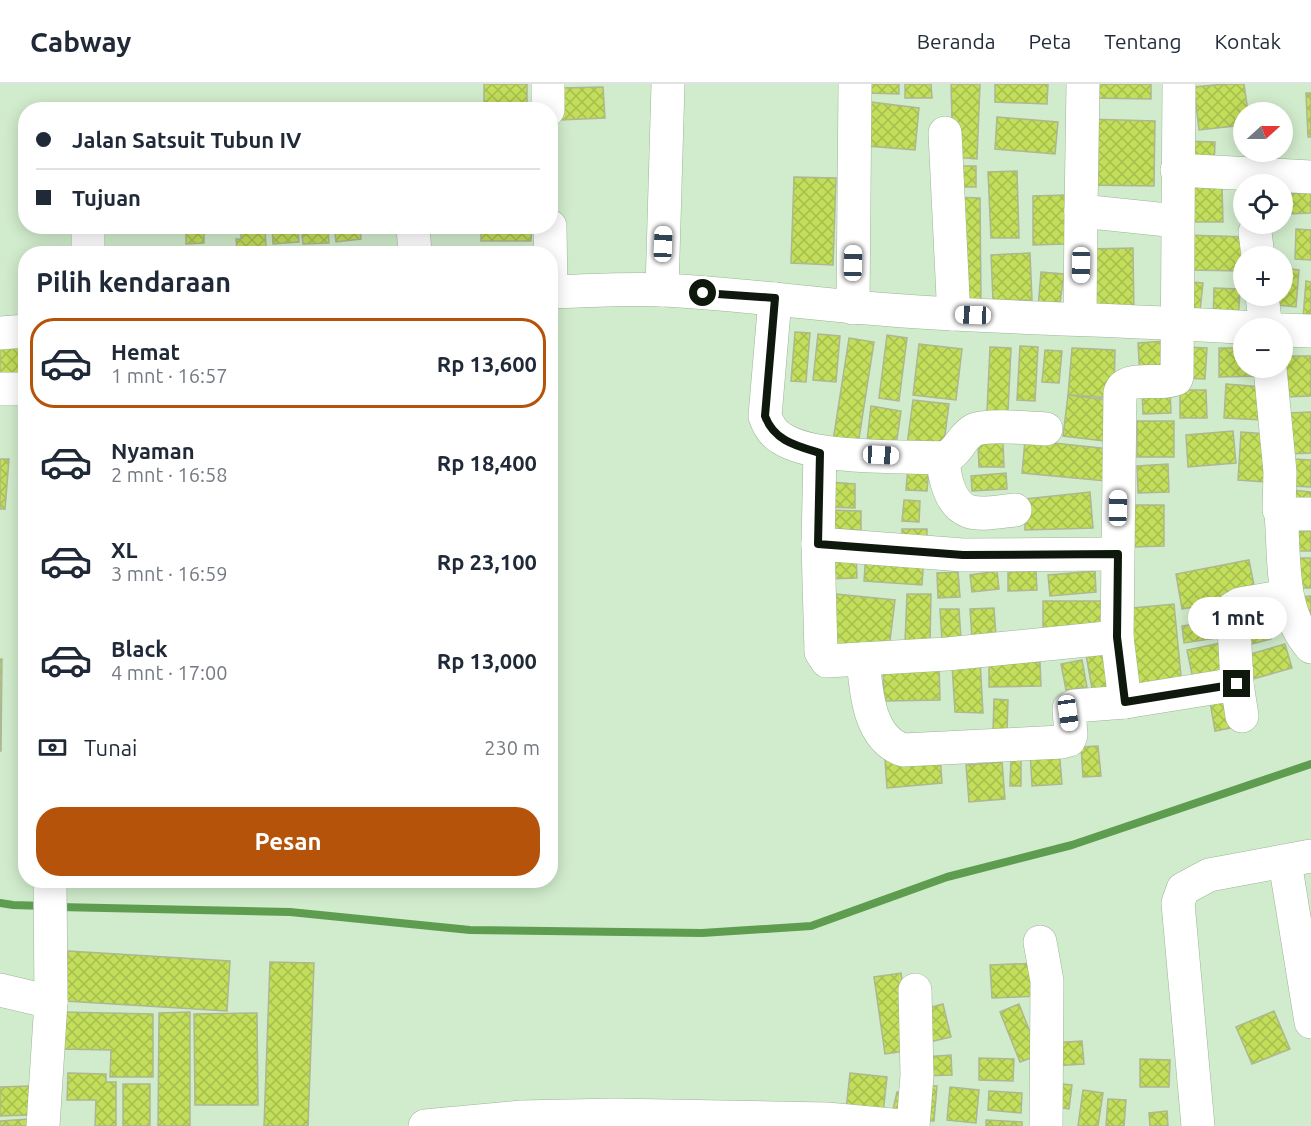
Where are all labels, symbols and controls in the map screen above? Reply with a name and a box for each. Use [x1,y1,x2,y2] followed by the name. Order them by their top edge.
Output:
[30,26,131,57] text: Cabway
[917,29,996,53] text: Beranda
[1029,29,1071,53] text: Peta
[1104,29,1182,53] text: Tentang
[1215,29,1281,53] text: Kontak
[1233,102,1293,162] north arrow
[1233,102,1293,378] map controls
[72,127,301,152] text: Jalan Satsuit Tubun IV
[1233,174,1293,234] button: locate
[72,185,141,210] text: Tujuan
[653,226,673,262] car
[844,245,862,281] car
[1233,246,1293,306] button: +
[1072,247,1090,283] car
[36,267,231,297] text: Pilih kendaraan
[689,279,716,306] route start
[955,305,991,325] car
[1233,318,1293,378] button: −
[39,336,93,390] icon: car
[111,339,180,364] text: Hemat
[437,351,537,376] text: Rp 13,600
[111,364,228,387] text: 1 mnt · 16:57
[39,435,93,489] icon: car
[111,438,195,463] text: Nyaman
[863,445,899,465] car
[437,450,537,475] text: Rp 18,400
[111,463,228,486] text: 2 mnt · 16:58
[1109,490,1127,526] car
[39,534,93,588] icon: car
[111,537,138,562] text: XL
[437,549,537,574] text: Rp 23,100
[111,562,228,585] text: 3 mnt · 16:59
[1188,597,1286,639] callout: 1 mnt
[1211,606,1264,629] text: 1 mnt
[39,633,93,687] icon: car
[111,636,168,661] text: Black
[437,648,537,673] text: Rp 13,000
[111,661,228,684] text: 4 mnt · 17:00
[1223,670,1250,697] route end
[1057,694,1079,732] car
[36,731,69,764] icon: cash
[84,735,137,760] text: Tunai
[484,736,540,759] text: 230 m
[36,807,540,876] button: Pesan

